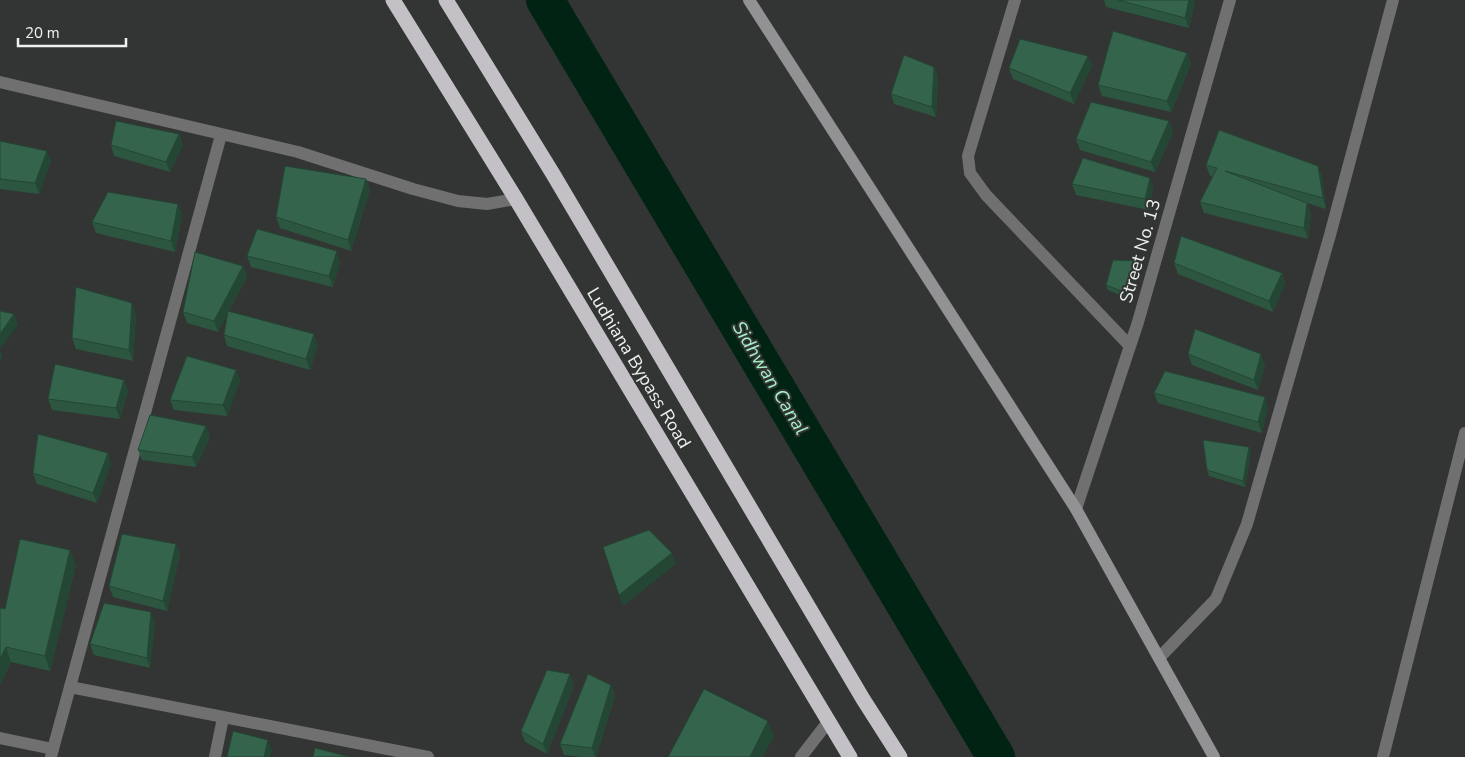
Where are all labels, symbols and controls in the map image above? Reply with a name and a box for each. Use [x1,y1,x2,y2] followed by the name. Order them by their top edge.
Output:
[18,15,125,47] scale bar
[25,23,60,43] text: 20 m
[1114,196,1166,306] street label: Street No. 13
[581,283,697,453] street label: Ludhiana Bypass Road
[726,316,814,440] water label: Sidhwan Canal

